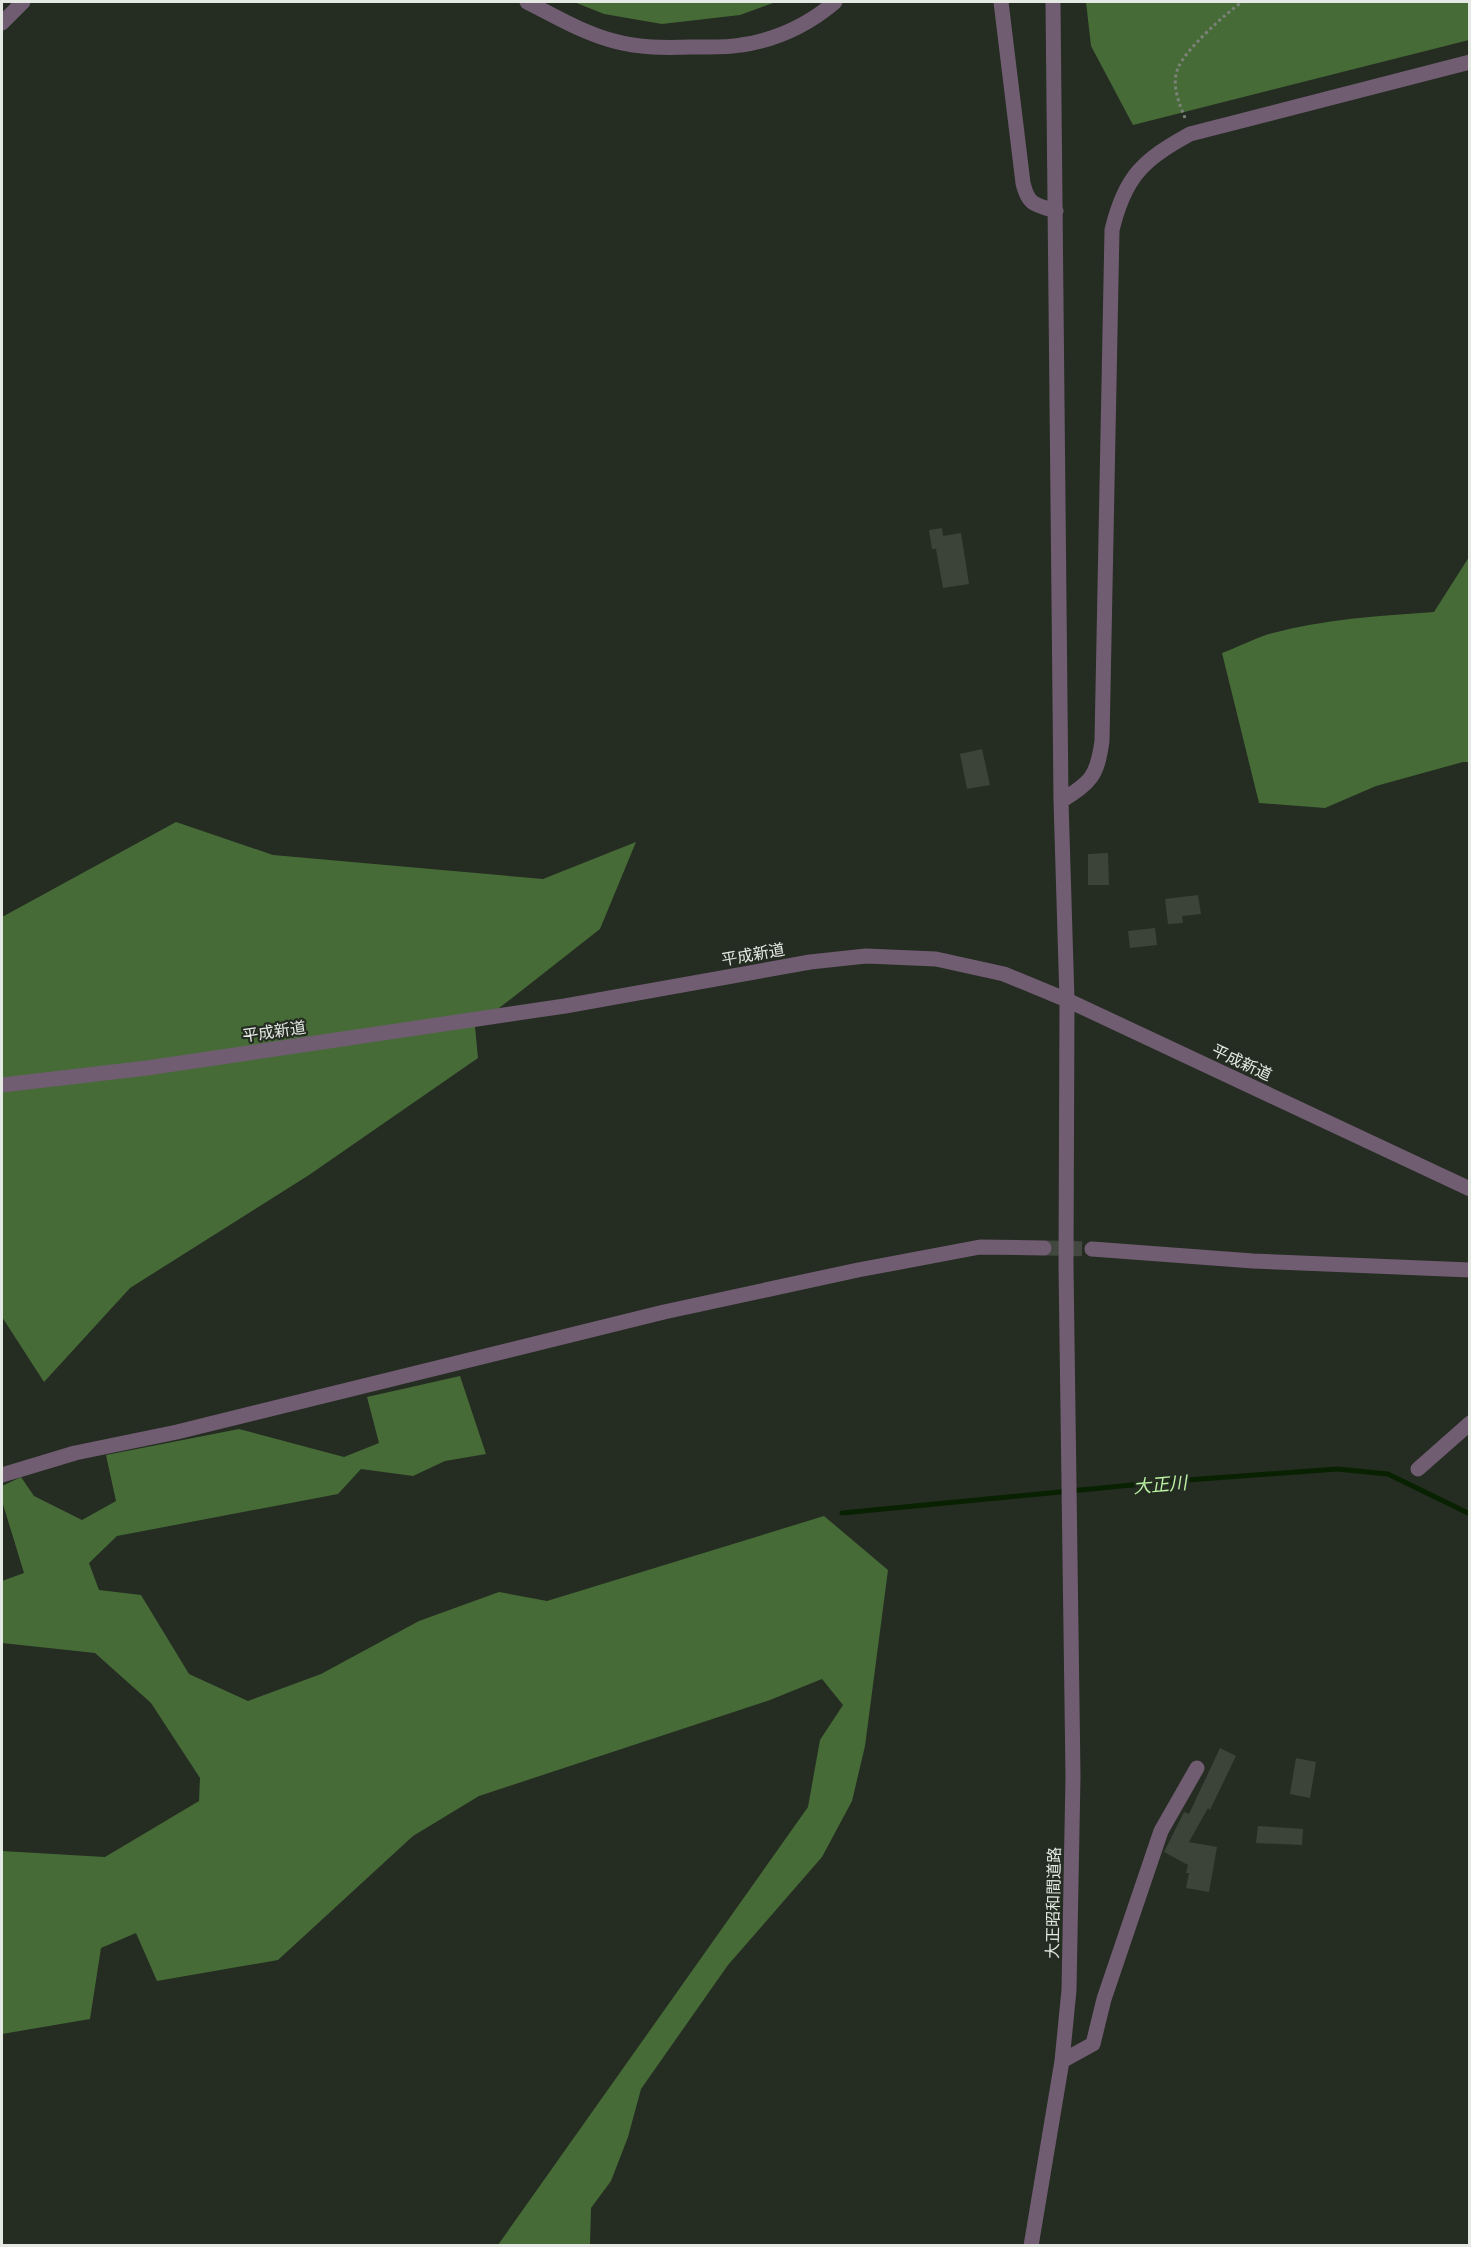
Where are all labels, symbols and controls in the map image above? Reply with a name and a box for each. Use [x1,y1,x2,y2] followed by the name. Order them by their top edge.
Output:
[720,939,786,968] street label: 平成新道
[241,1017,307,1044] street label: 平成新道
[1209,1039,1275,1084] street label: 平成新道
[1132,1471,1190,1497] water label: 大正川
[1042,1847,1063,1959] street label: 大正昭和間道路

